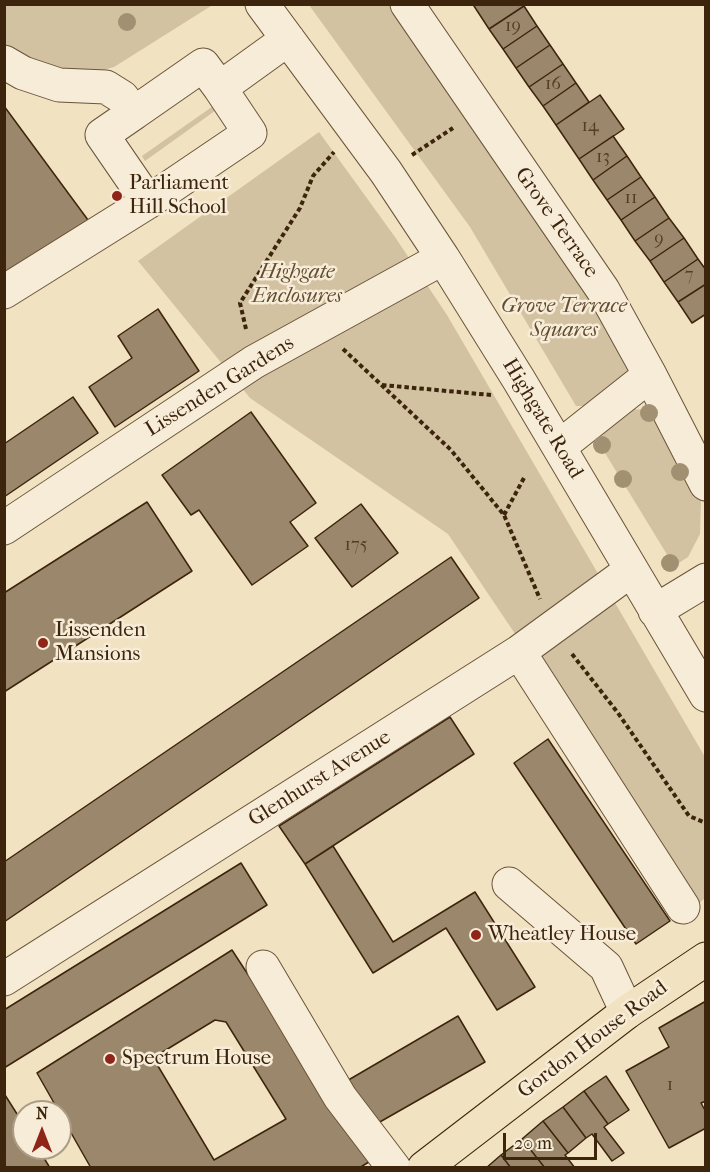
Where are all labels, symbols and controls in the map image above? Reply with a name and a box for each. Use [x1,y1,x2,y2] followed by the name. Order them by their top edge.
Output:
[505,16,521,38] house number: 19
[545,74,561,96] house number: 16
[581,116,599,138] house number: 14
[596,147,610,169] house number: 13
[509,163,603,283] street label: Grove Terrace
[129,171,229,221] place label: Parliament Hill School
[625,188,637,210] house number: 11
[110,189,124,203] marker: Parliament Hill School
[654,229,664,251] house number: 9
[252,260,342,310] park label: Highgate Enclosures
[685,265,693,287] house number: 7
[501,294,627,344] park label: Grove Terrace Squares
[141,331,299,443] street label: Lissenden Gardens
[496,354,588,484] street label: Highgate Road
[345,535,367,557] house number: 175
[55,618,146,668] place label: Lissenden Mansions
[36,636,50,650] marker: Lissenden Mansions
[244,725,396,833] street label: Glenhurst Avenue
[488,922,636,948] place label: Wheatley House
[469,928,483,942] marker: Wheatley House
[513,976,673,1104] street label: Gordon House Road
[122,1046,271,1072] place label: Spectrum House
[103,1052,117,1066] marker: Spectrum House
[667,1075,673,1097] house number: 1
[12,1100,72,1160] north arrow
[36,1104,48,1123] text: N
[506,1121,600,1159] scale bar
[514,1133,552,1154] text: 20 m

